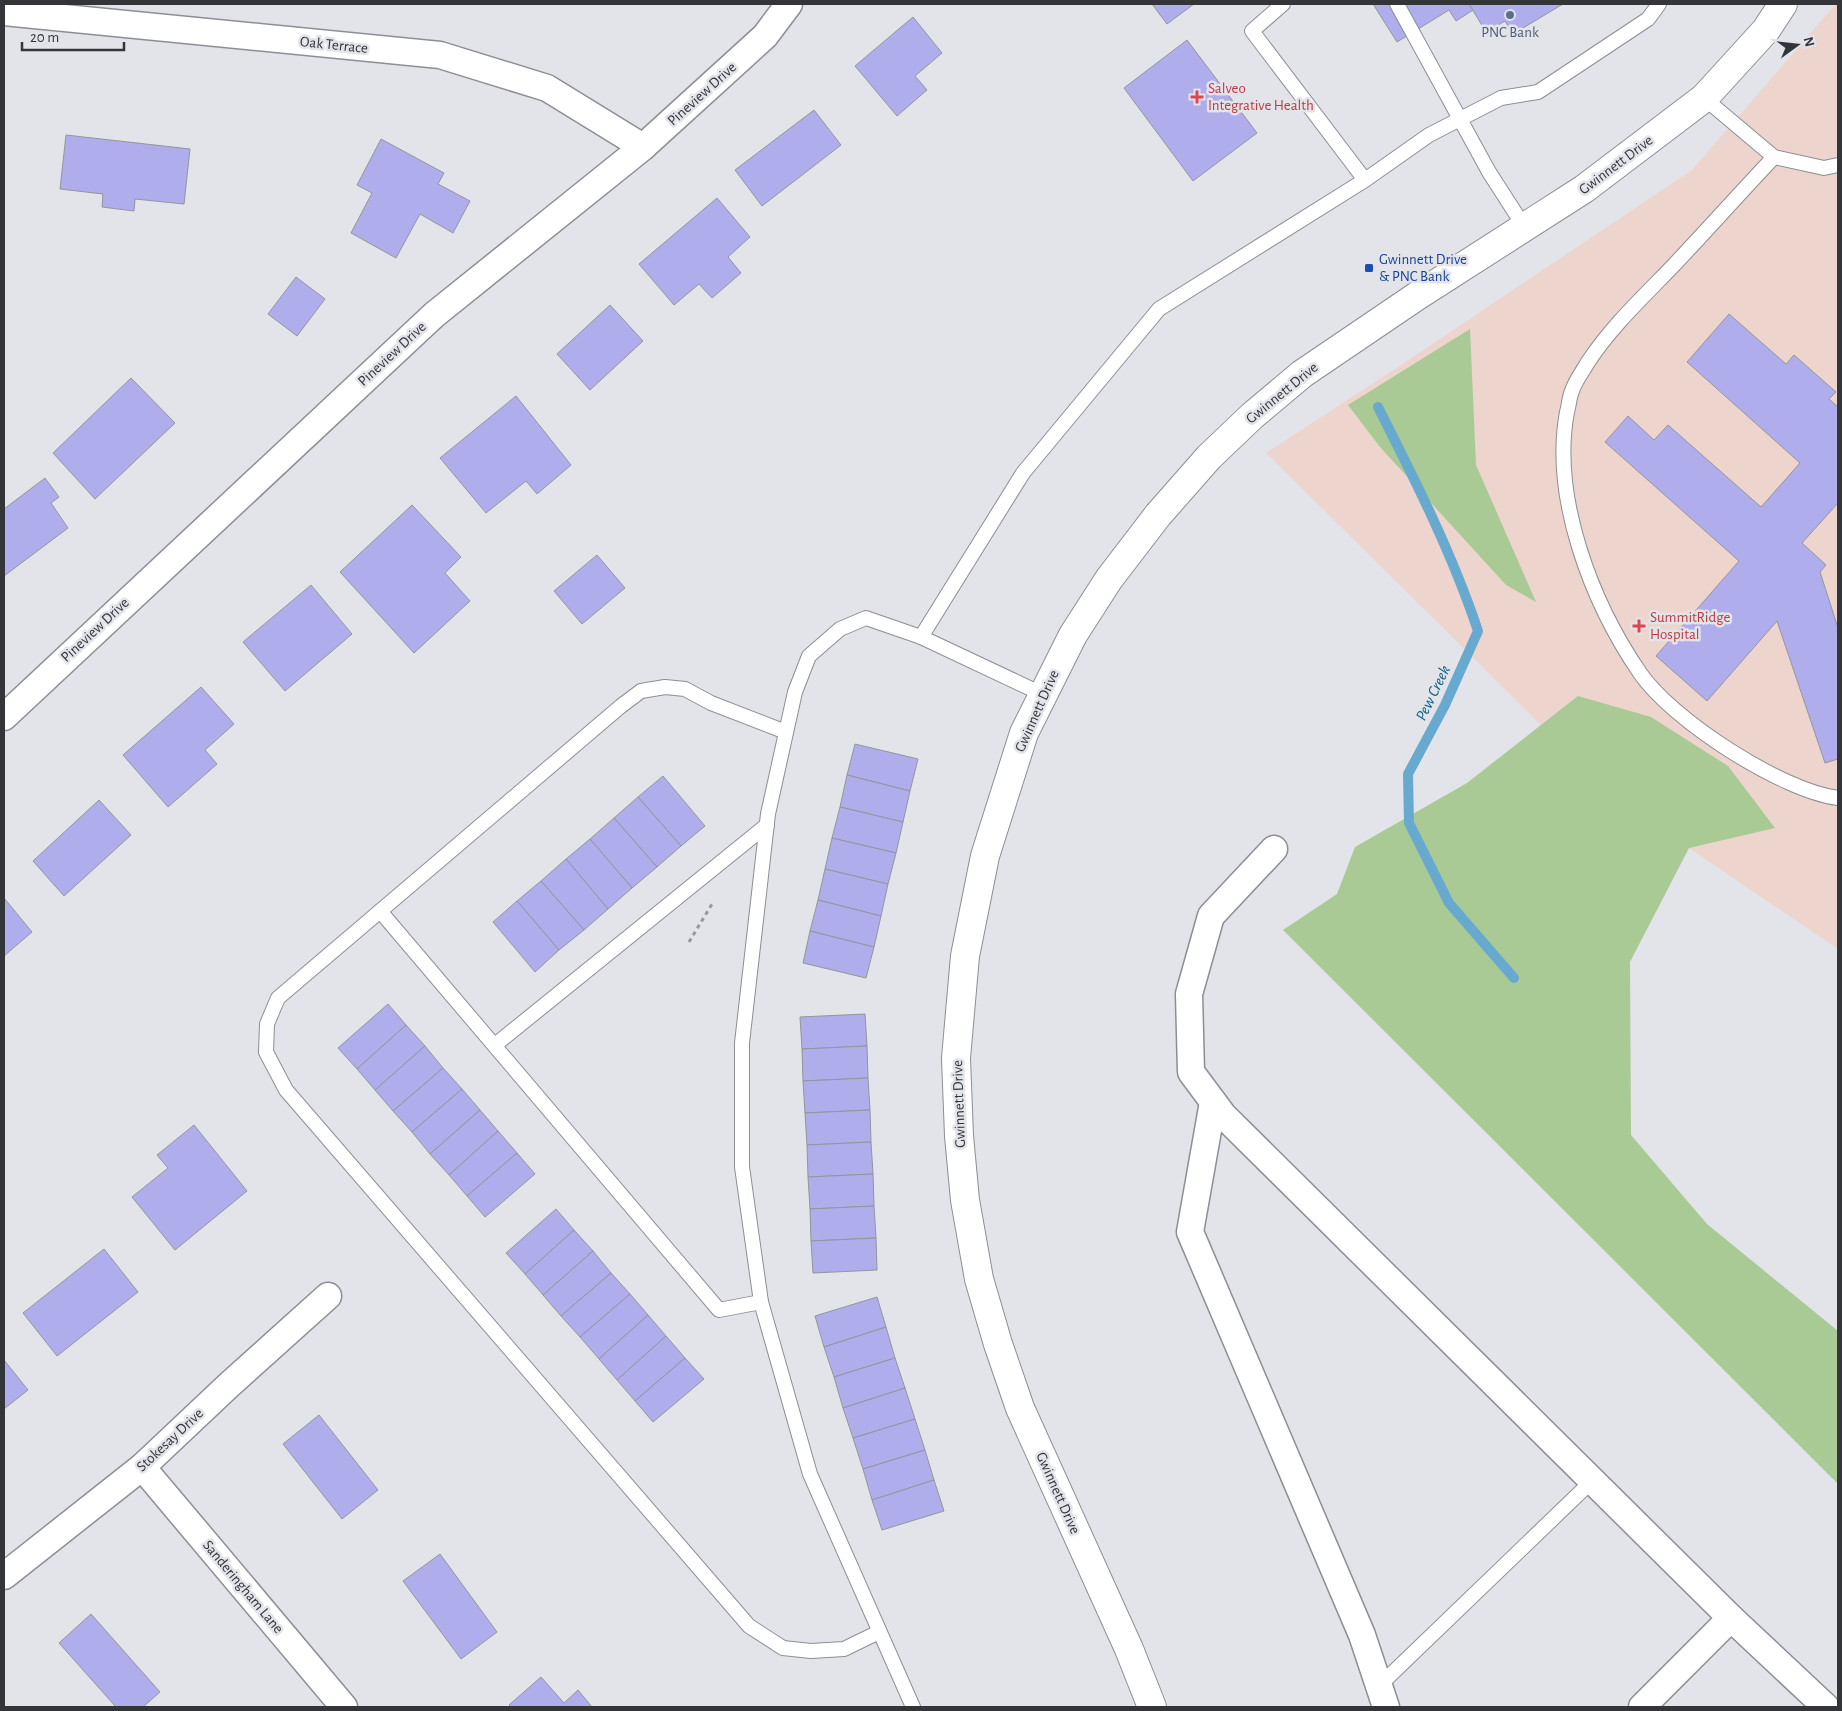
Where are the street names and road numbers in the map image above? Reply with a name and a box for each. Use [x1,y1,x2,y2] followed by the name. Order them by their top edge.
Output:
[299,34,369,56] street label: Oak Terrace
[665,59,739,129] street label: Pineview Drive
[1576,133,1656,197] street label: Gwinnett Drive
[355,319,429,389] street label: Pineview Drive
[1243,359,1321,426] street label: Gwinnett Drive
[58,595,132,665] street label: Pineview Drive
[1012,668,1062,754] street label: Gwinnett Drive
[950,1060,968,1148] street label: Gwinnett Drive
[134,1406,206,1474] street label: Stokesay Drive
[1033,1450,1083,1536] street label: Gwinnett Drive
[200,1538,286,1636] street label: Sanderingham Lane

